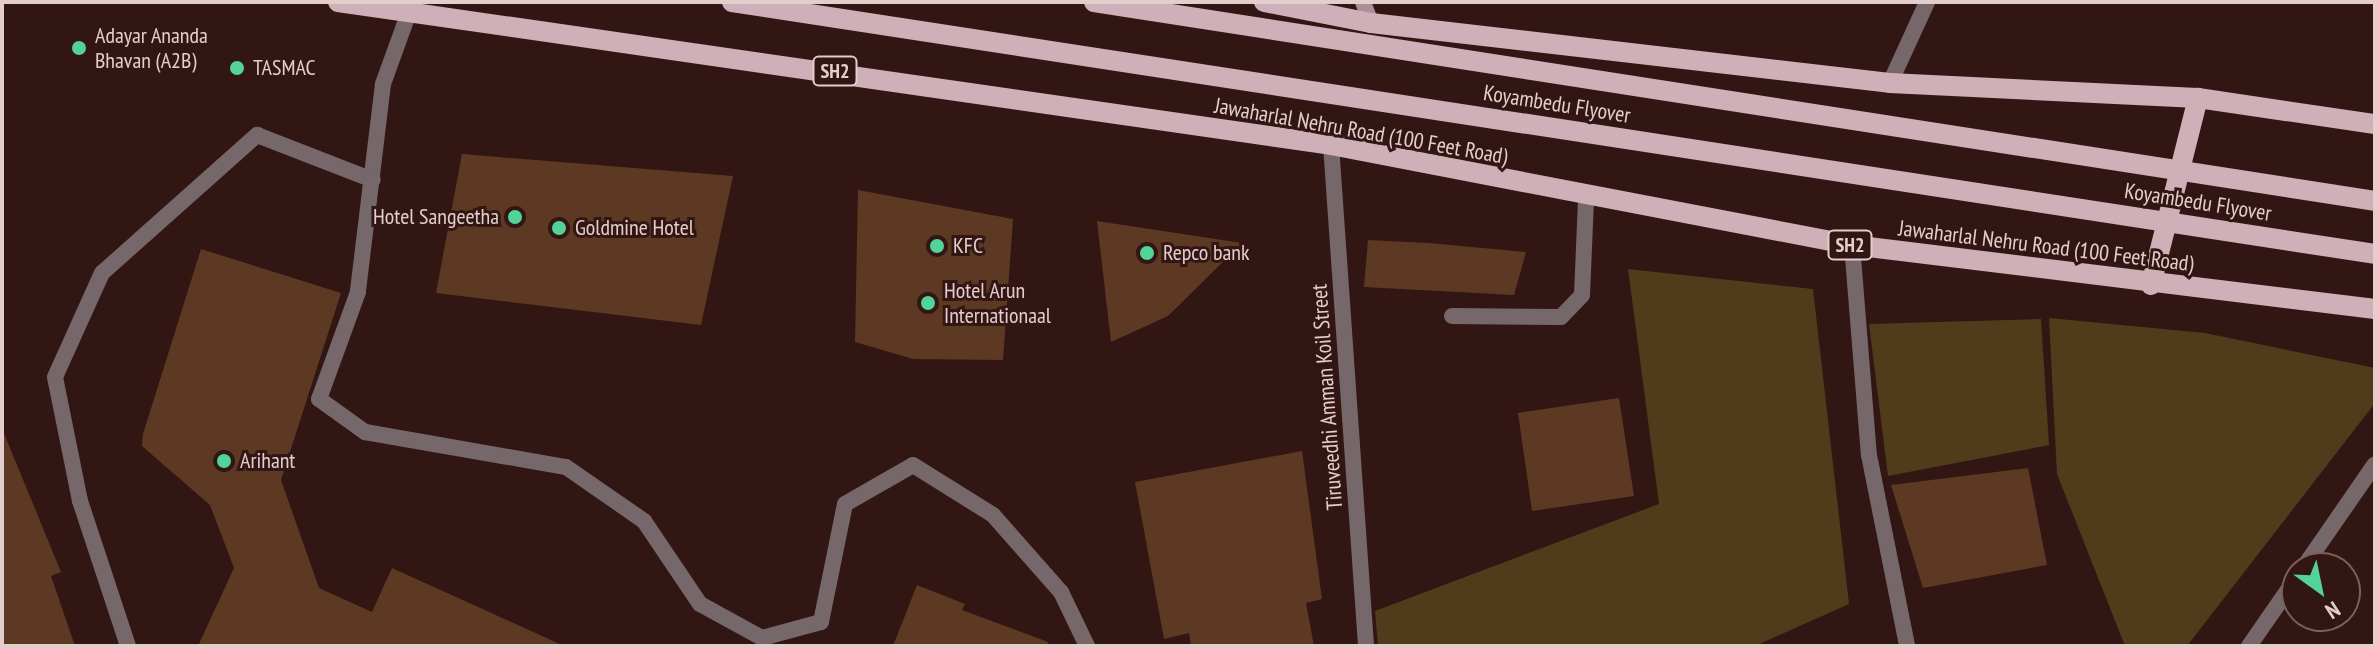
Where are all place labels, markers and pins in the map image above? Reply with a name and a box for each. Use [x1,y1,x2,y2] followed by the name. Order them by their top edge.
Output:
[95,22,208,74] place label: Adayar Ananda Bhavan (A2B)
[70,39,88,57] marker: Adayar Ananda Bhavan (A2B)
[253,55,315,81] place label: TASMAC
[228,59,246,77] marker: TASMAC
[373,204,499,230] place label: Hotel Sangeetha
[506,208,524,226] marker: Hotel Sangeetha
[575,215,694,241] place label: Goldmine Hotel
[550,219,568,237] marker: Goldmine Hotel
[953,233,983,259] place label: KFC
[928,237,946,255] marker: KFC
[1163,240,1250,266] place label: Repco bank
[1138,244,1156,262] marker: Repco bank
[944,277,1051,328] place label: Hotel Arun Internationaal
[919,294,937,312] marker: Hotel Arun Internationaal
[240,448,295,474] place label: Arihant
[215,452,233,470] marker: Arihant

